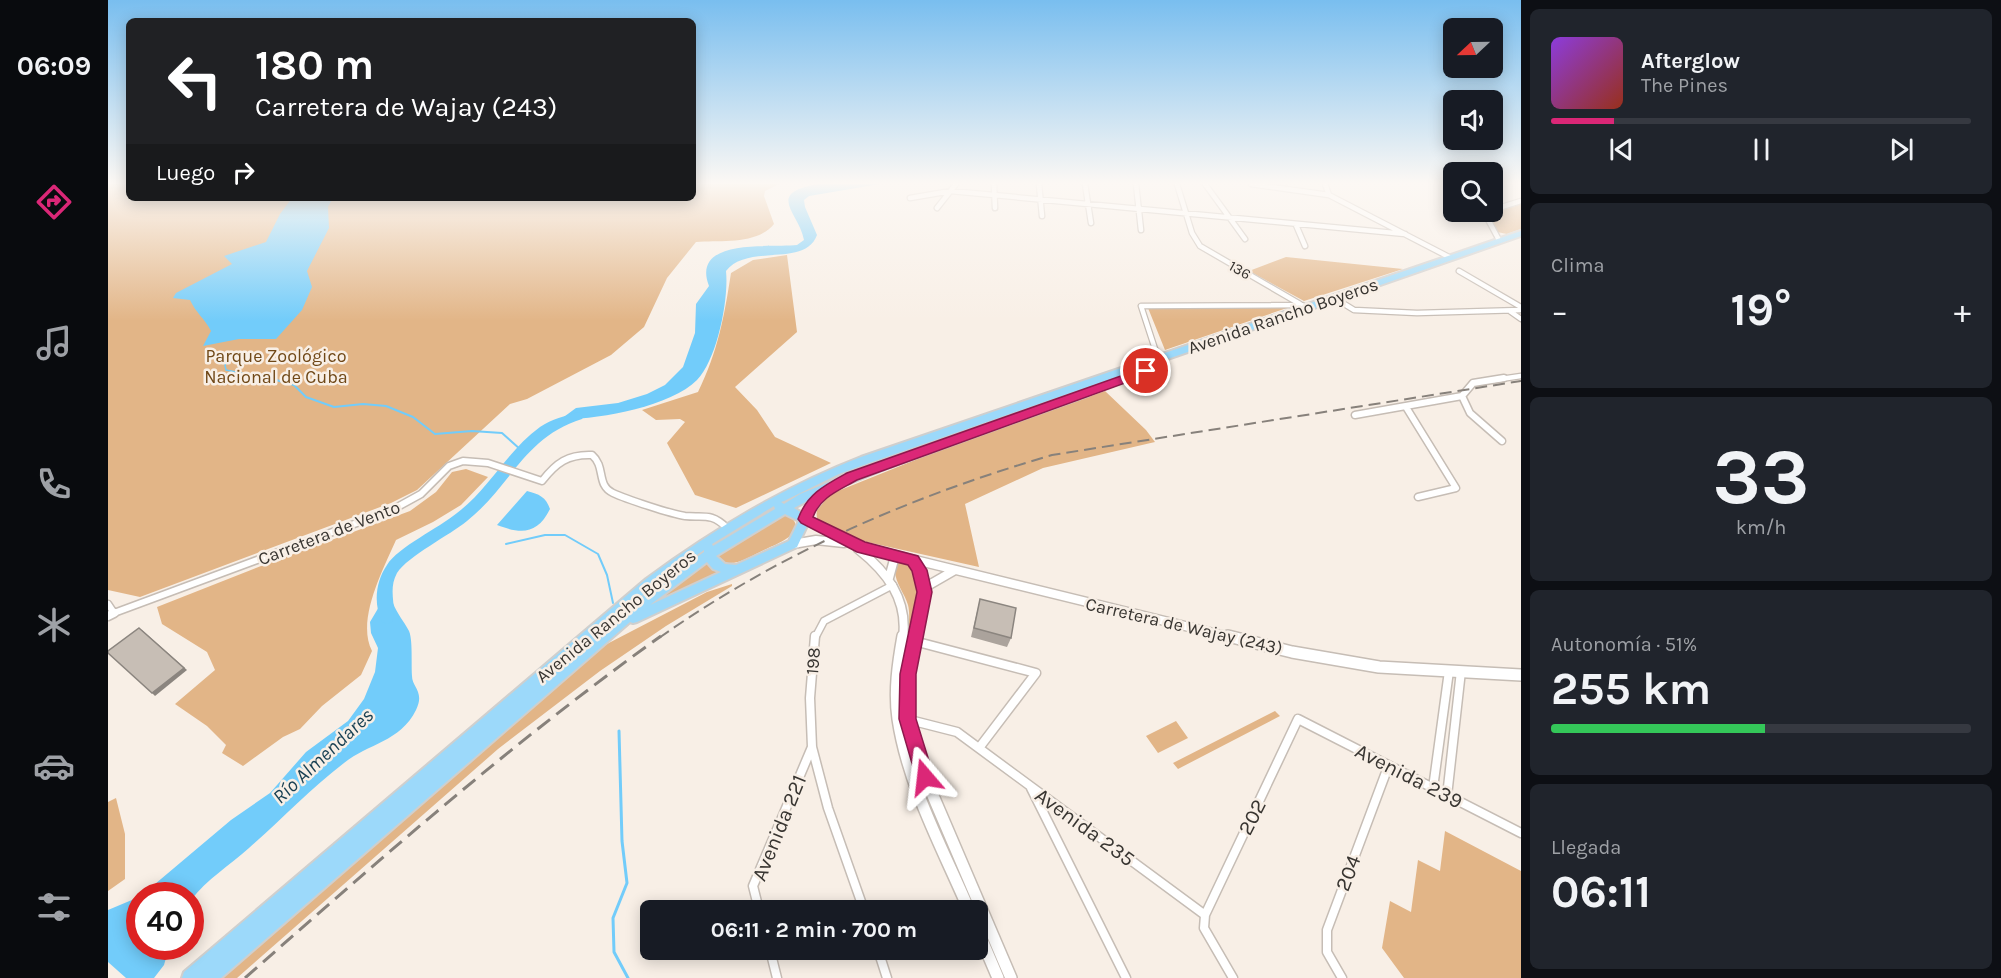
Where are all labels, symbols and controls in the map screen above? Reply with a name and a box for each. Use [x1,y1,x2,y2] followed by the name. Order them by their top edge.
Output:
[1443,18,1503,78] north arrow
[1443,18,1503,222] map controls
[255,40,374,90] text: 180 m
[156,42,234,120] icon: left
[1641,48,1740,74] text: Afterglow
[17,50,91,82] text: 06:09
[1641,74,1728,97] text: The Pines
[1443,90,1503,150] button: sound
[255,91,557,123] text: Carretera de Wajay (243)
[1605,133,1638,166] icon: previous
[1745,133,1778,166] icon: pause
[1885,133,1918,166] icon: next
[227,156,260,189] icon: right
[156,160,215,186] text: Luego
[1443,162,1503,222] button: search
[33,181,75,223] icon: directions
[1551,254,1605,277] text: Clima
[1226,257,1254,283] street label: 136
[1185,273,1381,359] street label: Avenida Rancho Boyeros
[1731,284,1791,336] text: 19°
[1551,292,1568,330] text: −
[1954,292,1971,330] text: +
[33,322,75,364] icon: music
[204,345,348,388] park label: Parque Zoológico Nacional de Cuba
[1120,345,1171,396] pin
[1129,354,1162,387] icon: arrive
[1712,431,1810,523] text: 33
[33,463,75,505] icon: phone
[255,496,403,570] street label: Carretera de Vento
[1736,516,1786,539] text: km/h
[531,545,701,687] street label: Avenida Rancho Boyeros
[1083,593,1285,659] street label: Carretera de Wajay (243)
[33,604,75,646] icon: climate
[1551,633,1697,656] text: Autonomía · 51%
[801,647,825,675] street label: 198
[1551,663,1711,715] text: 255 km
[268,704,378,808] water label: Río Almendares
[1351,739,1467,813] street label: Avenida 239
[33,745,75,787] icon: car
[893,745,957,809] position arrow
[747,772,811,884] street label: Avenida 221
[1030,783,1140,871] street label: Avenida 235
[1233,795,1271,839] street label: 202
[1551,836,1621,859] text: Llegada
[1330,851,1366,894] street label: 204
[1551,866,1651,918] text: 06:11
[126,882,204,960] speed limit sign: 40
[33,886,75,928] icon: filters
[711,917,917,943] text: 06:11 · 2 min · 700 m

